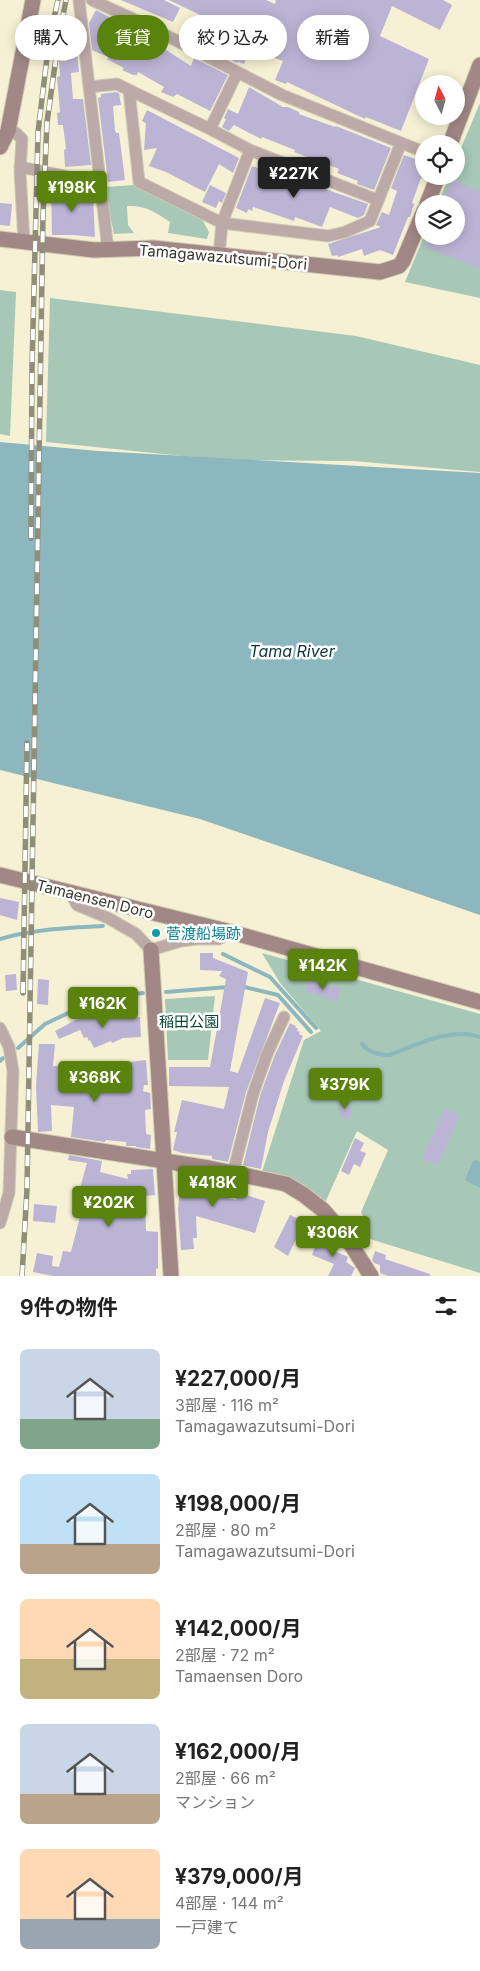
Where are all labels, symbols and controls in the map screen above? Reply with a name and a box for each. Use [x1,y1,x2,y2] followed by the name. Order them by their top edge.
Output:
[15,15,87,60] chip: 購入
[97,15,169,60] chip: 賃貸
[179,15,287,60] chip: 絞り込み
[297,15,369,60] chip: 新着
[415,75,465,125] north arrow
[415,75,465,245] map controls
[415,135,465,185] button: locate
[259,156,329,199] pin: ¥227K
[269,163,319,183] text: ¥227K
[37,170,107,213] pin: ¥198K
[48,177,96,197] text: ¥198K
[415,195,465,245] button: layers
[138,240,308,274] street label: Tamagawazutsumi-Dori
[249,641,336,661] water label: Tama River
[34,875,156,923] street label: Tamaensen Doro
[166,924,241,943] place label: 菅渡船場跡
[150,927,162,939] marker: 菅渡船場跡
[288,948,358,991] pin: ¥142K
[299,955,347,975] text: ¥142K
[68,986,138,1029] pin: ¥162K
[79,993,127,1013] text: ¥162K
[159,1012,219,1031] park label: 稲田公園
[60,1060,130,1103] pin: ¥368K
[69,1067,121,1087] text: ¥368K
[310,1068,380,1110] pin: ¥379K
[320,1074,370,1094] text: ¥379K
[178,1166,248,1208] pin: ¥418K
[189,1172,237,1192] text: ¥418K
[74,1186,144,1228] pin: ¥202K
[83,1192,135,1212] text: ¥202K
[298,1216,368,1258] pin: ¥306K
[307,1222,359,1242] text: ¥306K
[432,1292,460,1320] icon: filters
[20,1295,118,1320] text: 9件の物件
[175,1366,301,1391] text: ¥227,000/月
[60,1369,120,1429] icon: home
[175,1395,279,1415] text: 3部屋 · 116 m²
[175,1416,355,1436] text: Tamagawazutsumi-Dori
[175,1491,301,1516] text: ¥198,000/月
[60,1494,120,1554] icon: home
[175,1520,276,1540] text: 2部屋 · 80 m²
[175,1541,355,1561] text: Tamagawazutsumi-Dori
[175,1616,302,1641] text: ¥142,000/月
[60,1619,120,1679] icon: home
[175,1645,275,1665] text: 2部屋 · 72 m²
[175,1666,303,1686] text: Tamaensen Doro
[175,1739,301,1764] text: ¥162,000/月
[60,1744,120,1804] icon: home
[175,1768,276,1788] text: 2部屋 · 66 m²
[175,1792,255,1812] text: マンション
[175,1864,304,1889] text: ¥379,000/月
[60,1869,120,1929] icon: home
[175,1893,284,1913] text: 4部屋 · 144 m²
[175,1917,239,1937] text: 一戸建て

